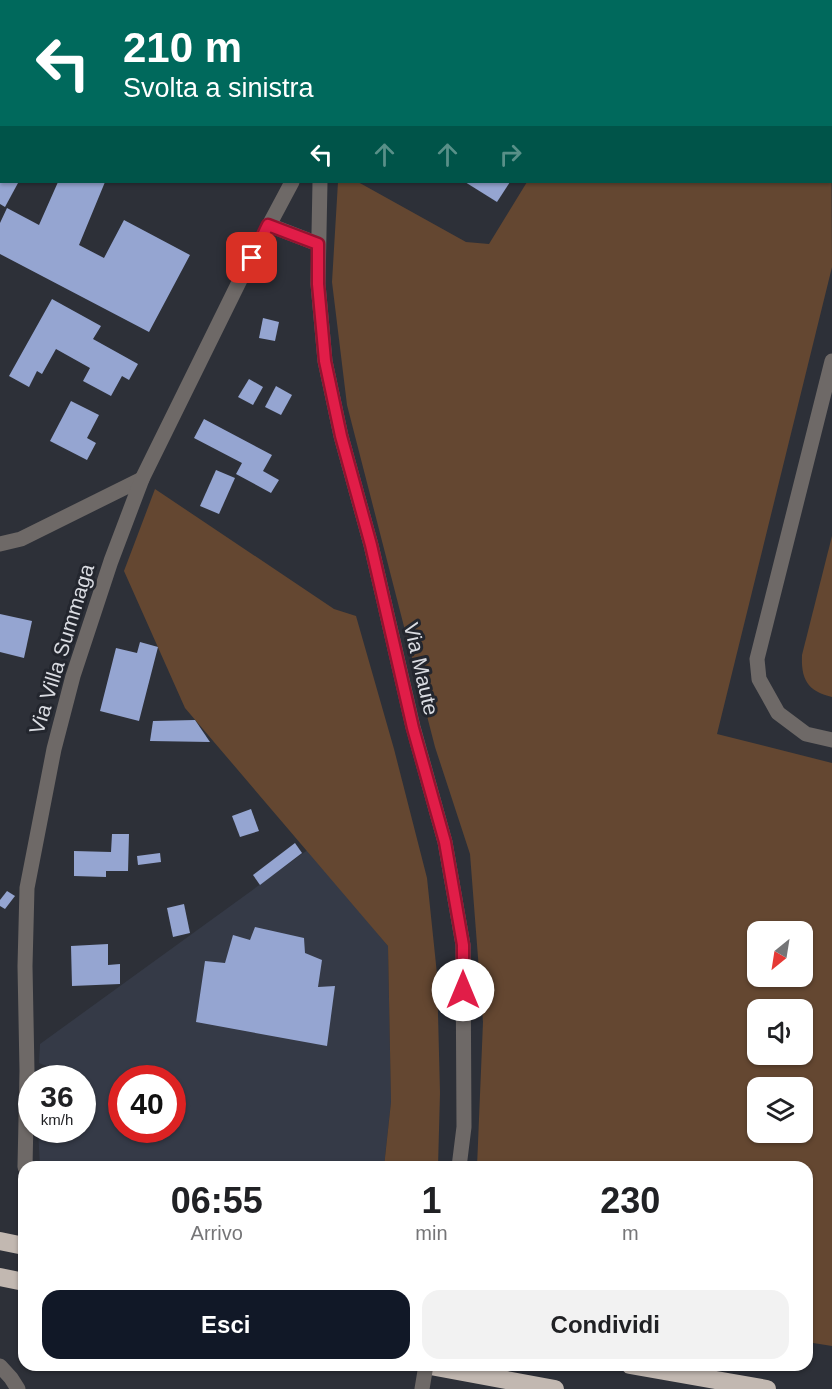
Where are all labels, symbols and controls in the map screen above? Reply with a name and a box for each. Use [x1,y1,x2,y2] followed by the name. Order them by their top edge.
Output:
[24,24,102,102] icon: left
[123,24,242,71] text: 210 m
[123,73,314,103] text: Svolta a sinistra
[305,138,338,171] icon: left
[368,138,401,171] icon: ahead
[431,138,464,171] icon: ahead
[494,138,527,171] icon: right
[226,232,277,283] pin
[235,241,268,274] icon: arrive
[25,561,98,737] street label: Via Villa Summaga
[400,620,443,717] street label: Via Maute
[747,921,813,987] north arrow
[747,921,813,1143] map controls
[431,958,495,1022] position arrow
[747,999,813,1065] button: sound
[108,1065,186,1143] speed limit sign: 40
[747,1077,813,1143] button: layers
[40,1080,74,1113] text: 36
[41,1111,73,1128] text: km/h
[171,1180,263,1221] text: 06:55
[421,1180,441,1221] text: 1
[600,1180,660,1221] text: 230
[191,1222,243,1244] text: Arrivo
[415,1222,448,1244] text: min
[622,1222,639,1244] text: m
[42,1290,410,1359] button: Esci
[422,1290,789,1359] button: Condividi

